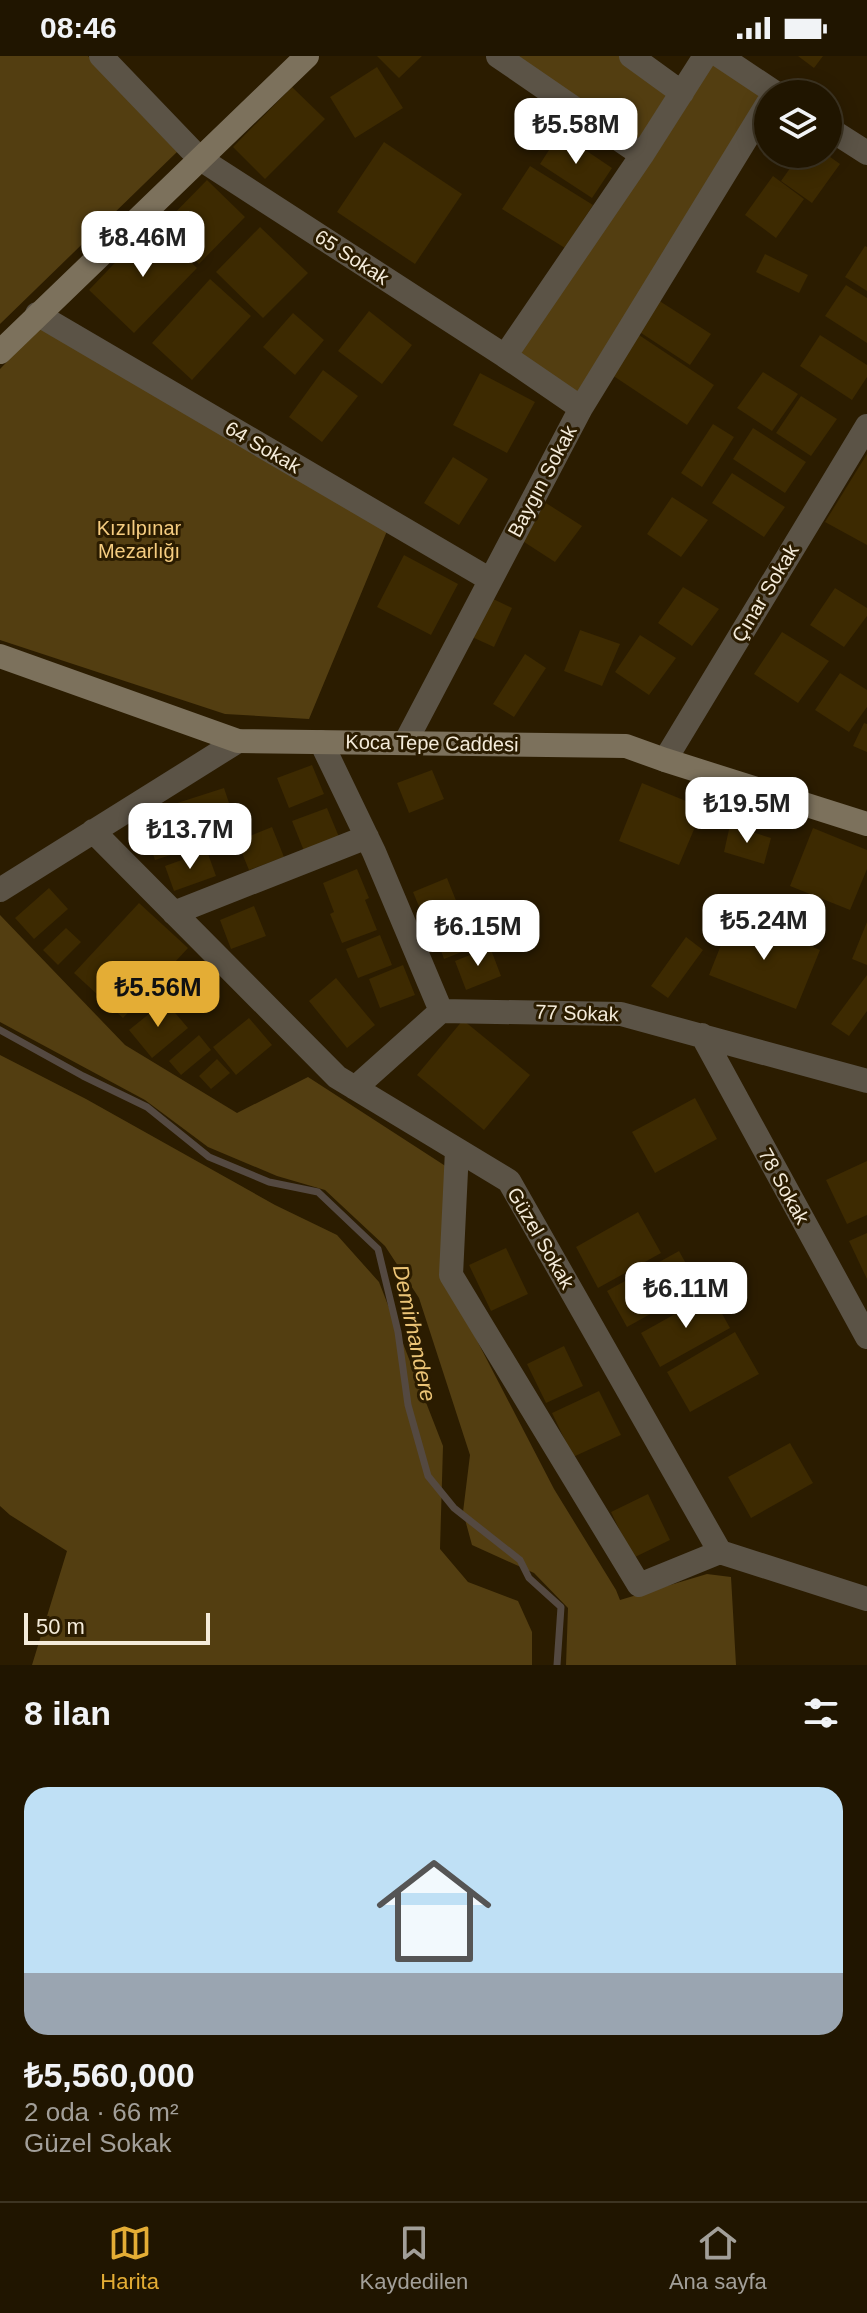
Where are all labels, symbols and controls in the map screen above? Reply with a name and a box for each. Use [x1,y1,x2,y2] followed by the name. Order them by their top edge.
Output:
[40,11,117,44] text: 08:46
[754,80,842,168] map controls
[754,80,842,168] button: layers
[511,98,641,166] pin: ₺5.58M
[532,109,620,139] text: ₺5.58M
[78,211,208,279] pin: ₺8.46M
[99,222,187,252] text: ₺8.46M
[311,225,394,289] street label: 65 Sokak
[221,417,305,478] street label: 64 Sokak
[503,420,581,541] street label: Baygın Sokak
[97,517,182,562] park label: Kızılpınar Mezarlığı
[727,539,803,646] street label: Çınar Sokak
[345,730,519,756] street label: Koca Tepe Caddesi
[682,777,812,845] pin: ₺19.5M
[703,788,791,818] text: ₺19.5M
[125,803,255,871] pin: ₺13.7M
[146,814,234,844] text: ₺13.7M
[699,894,829,962] pin: ₺5.24M
[413,900,543,968] pin: ₺6.15M
[720,905,808,935] text: ₺5.24M
[434,911,522,941] text: ₺6.15M
[93,961,223,1029] pin: ₺5.56M
[114,972,202,1002] text: ₺5.56M
[535,1001,620,1025] street label: 77 Sokak
[754,1144,814,1229] street label: 78 Sokak
[503,1183,579,1293] street label: Güzel Sokak
[388,1262,441,1404] water label: Demirhandere
[621,1262,751,1330] pin: ₺6.11M
[643,1273,729,1303] text: ₺6.11M
[24,1609,210,1645] scale bar
[36,1614,85,1639] text: 50 m
[799,1691,843,1735] icon: filters
[24,1694,111,1732] text: 8 ilan
[362,1839,506,1983] icon: home
[24,2056,195,2094] text: ₺5,560,000
[24,2097,179,2127] text: 2 oda · 66 m²
[24,2128,171,2158] text: Güzel Sokak
[100,2221,159,2295] tab: Harita
[359,2221,468,2295] tab: Kaydedilen
[669,2221,767,2295] tab: Ana sayfa

